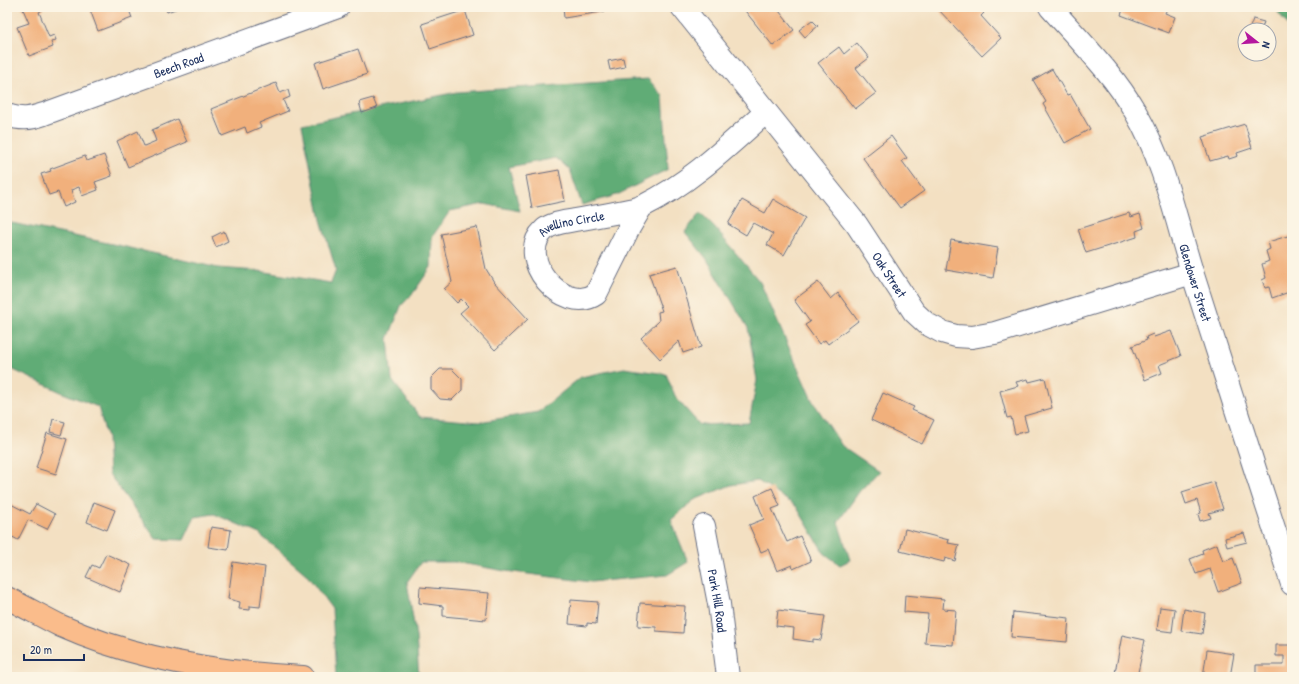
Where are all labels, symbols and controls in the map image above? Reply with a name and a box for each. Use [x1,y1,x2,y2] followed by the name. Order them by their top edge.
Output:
[1237,22,1277,62] north arrow
[1259,40,1274,50] text: N
[151,48,206,82] street label: Beech Road
[533,206,606,240] street label: Avellino Circle
[1175,242,1216,324] street label: Glendower Street
[868,248,911,301] street label: Oak Street
[703,568,731,633] street label: Park Hill Road
[24,636,84,662] scale bar
[30,641,52,658] text: 20 m

